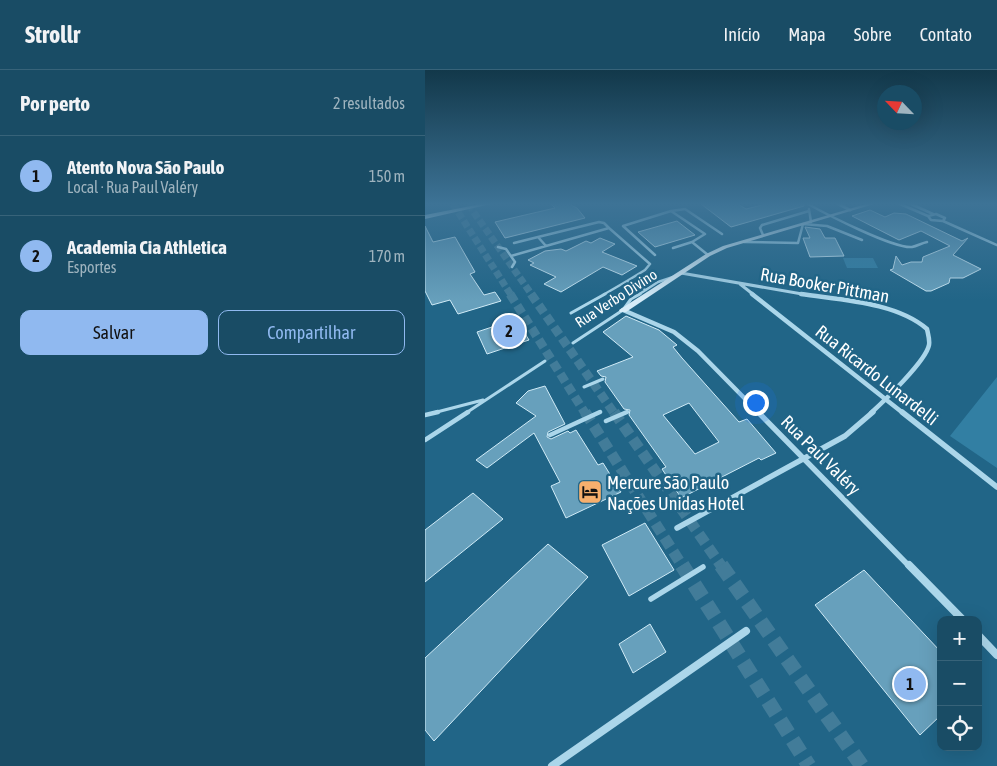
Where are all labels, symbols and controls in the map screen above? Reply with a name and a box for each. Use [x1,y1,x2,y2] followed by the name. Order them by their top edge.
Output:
[25,21,80,48] text: Strollr
[724,24,760,45] text: Início
[788,24,826,45] text: Mapa
[854,24,892,45] text: Sobre
[920,24,972,45] text: Contato
[877,85,922,130] north arrow
[20,91,90,115] text: Por perto
[333,94,405,112] text: 2 resultados
[67,156,224,178] text: Atento Nova São Paulo
[32,167,40,185] text: 1
[369,167,405,185] text: 150 m
[67,178,198,196] text: Local · Rua Paul Valéry
[67,236,227,258] text: Academia Cia Athletica
[32,247,40,265] text: 2
[369,247,405,265] text: 170 m
[67,258,117,276] text: Esportes
[759,263,891,307] street label: Rua Booker Pittman
[572,265,660,331] street label: Rua Verbo Divino
[20,310,208,355] button: Salvar
[218,310,405,355] button: Compartilhar
[493,312,525,350] pin: 2
[811,321,943,429] street label: Rua Ricardo Lunardelli
[743,390,769,416] your location
[777,411,865,499] street label: Rua Paul Valéry
[607,472,744,514] place label: Mercure São Paulo Nações Unidas Hotel
[577,479,603,505] hotel icon: Mercure São Paulo Nações Unidas Hotel
[937,616,982,751] map controls
[937,616,982,661] button: +
[937,661,982,706] button: −
[894,665,926,703] pin: 1
[937,706,982,751] button: locate

